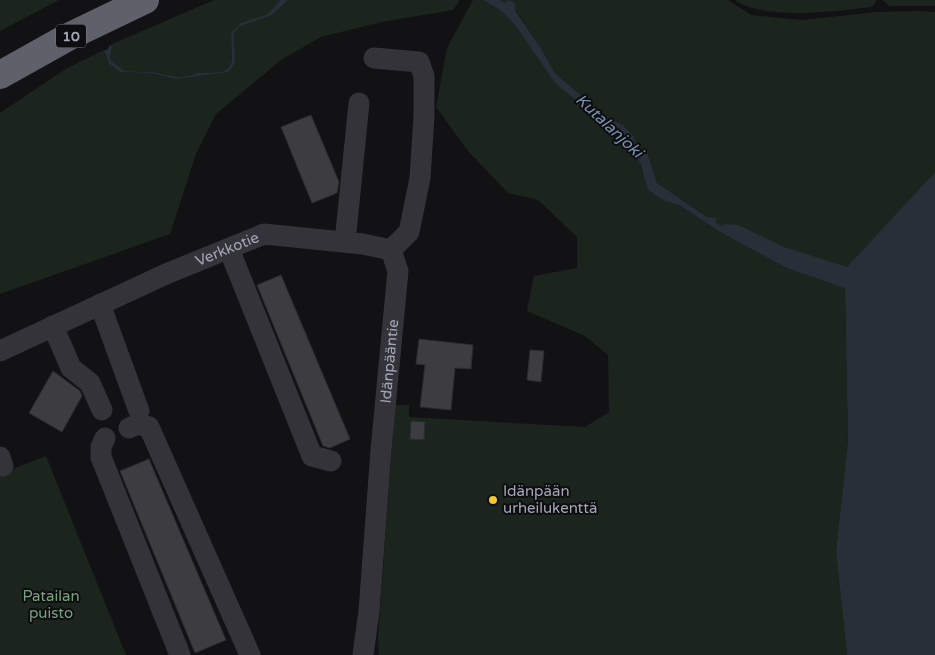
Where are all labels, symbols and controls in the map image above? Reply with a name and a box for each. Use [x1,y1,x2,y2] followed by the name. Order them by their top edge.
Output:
[56,24,86,48] road number: 10
[571,90,648,164] water label: Kutalanjoki
[193,228,262,270] street label: Verkkotie
[376,318,402,404] street label: Idänpääntie
[503,482,598,517] place label: Idänpään urheilukenttä
[487,494,499,506] marker: Idänpään urheilukenttä
[22,587,80,622] park label: Patailan puisto

